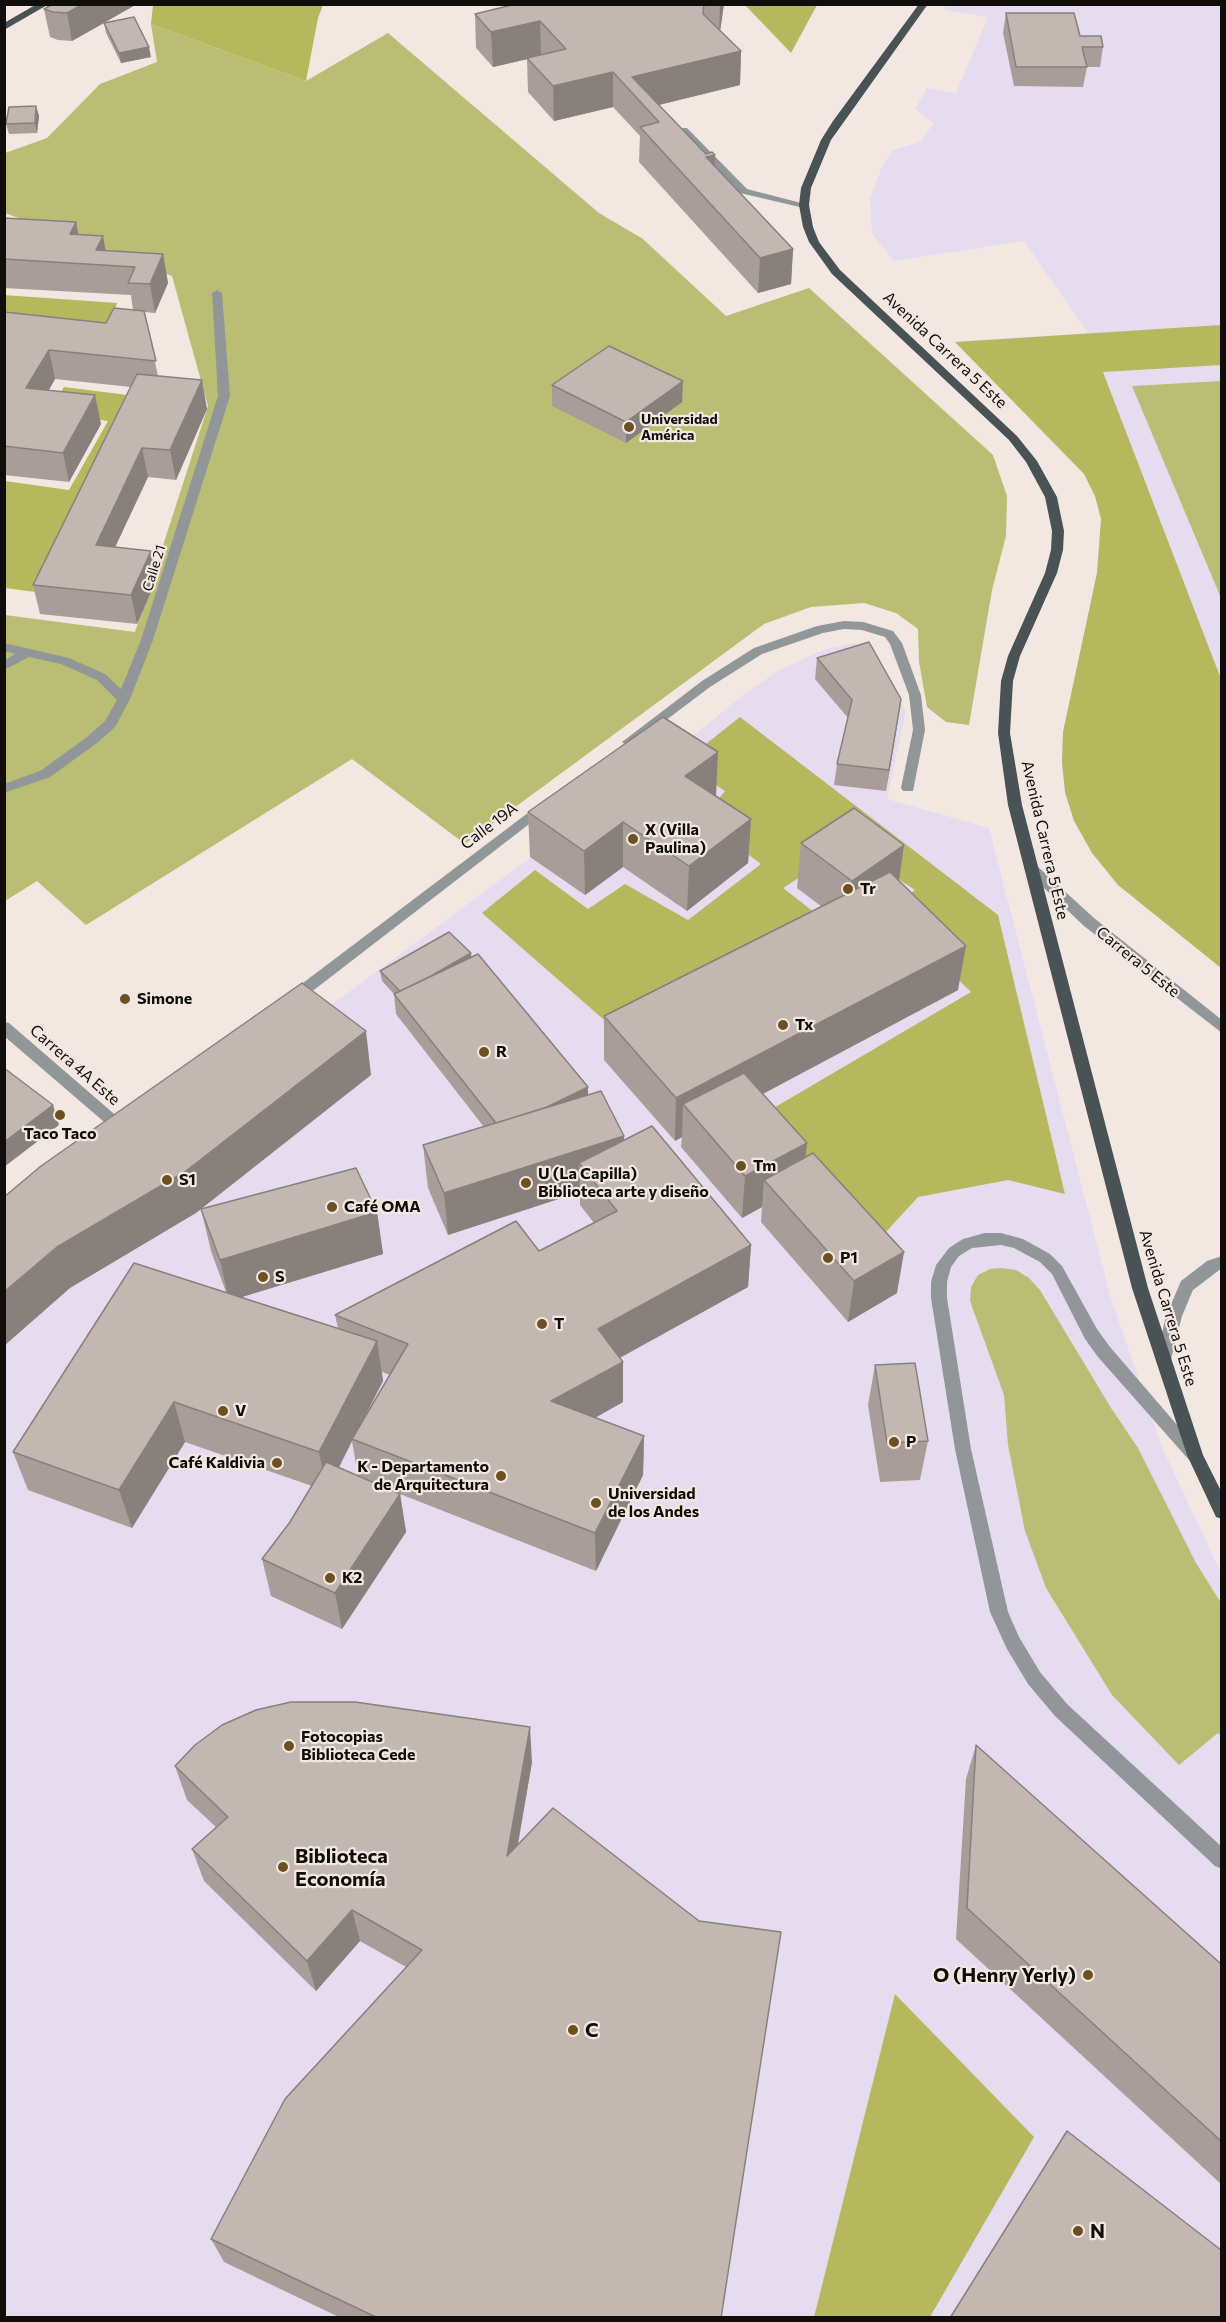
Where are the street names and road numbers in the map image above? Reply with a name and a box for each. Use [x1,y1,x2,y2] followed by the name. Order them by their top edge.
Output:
[879,288,1011,412] street label: Avenida Carrera 5 Este
[139,543,169,593] street label: Calle 21
[1017,759,1073,921] street label: Avenida Carrera 5 Este
[457,798,521,854] street label: Calle 19A
[1092,923,1184,1001] street label: Carrera 5 Este
[26,1021,124,1109] street label: Carrera 4A Este
[1135,1227,1201,1389] street label: Avenida Carrera 5 Este

